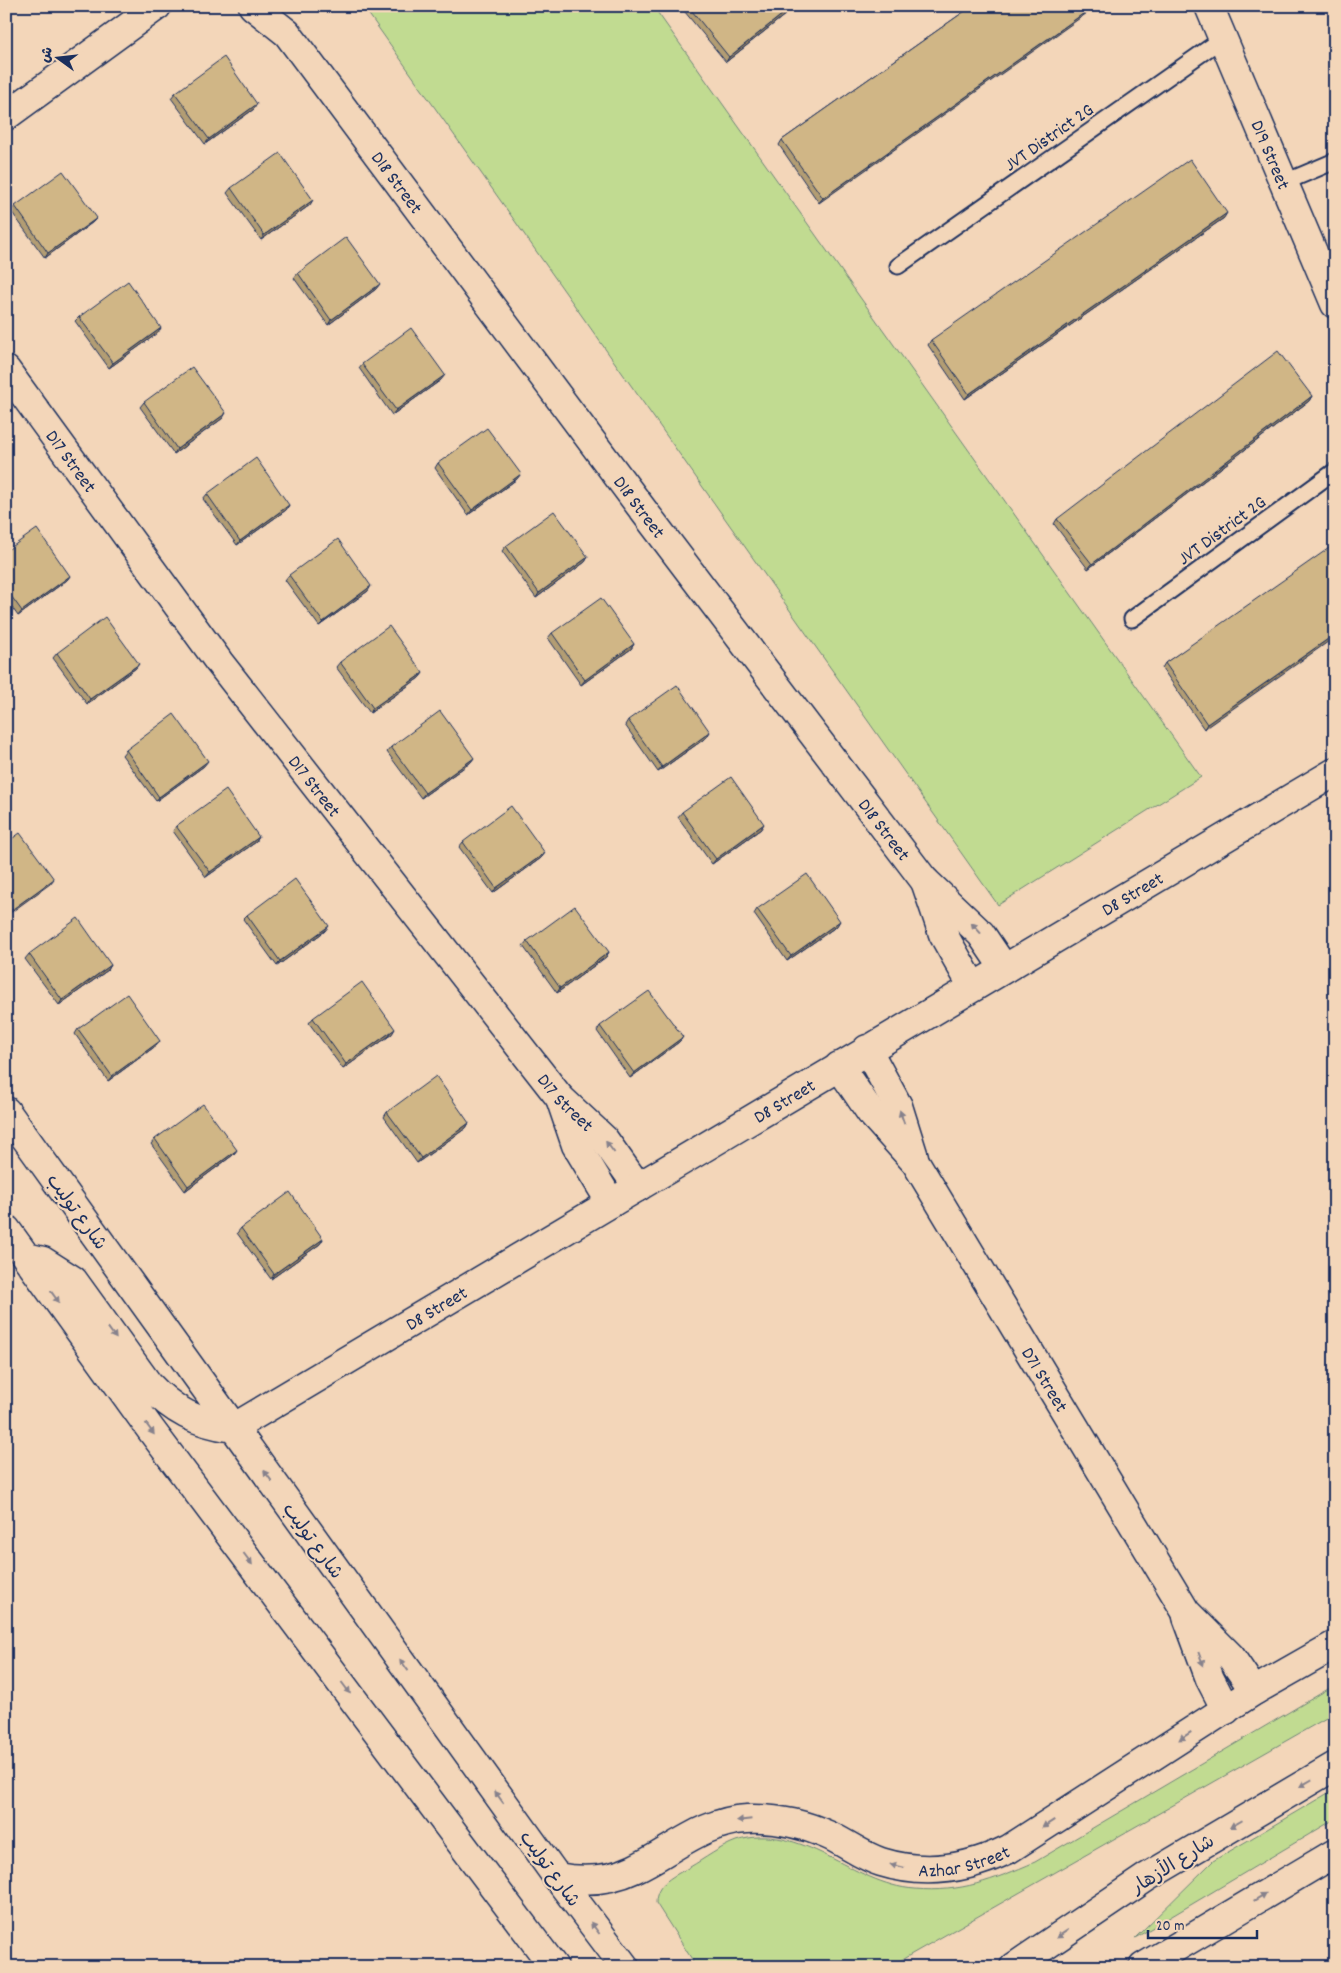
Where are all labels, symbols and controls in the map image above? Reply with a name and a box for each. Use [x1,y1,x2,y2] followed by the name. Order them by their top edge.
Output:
[32,32,82,82] north arrow
[36,45,59,65] text: ش
[1000,98,1100,180] street label: JVT District 2G
[1242,117,1295,195] street label: D19 Street
[363,147,428,221] street label: D18 Street
[37,426,101,500] street label: D17 Street
[605,471,670,545] street label: D18 Street
[1173,490,1273,573] street label: JVT District 2G
[280,751,345,824] street label: D17 Street
[850,794,915,868] street label: D18 Street
[1097,867,1170,925] street label: D8 Street
[970,923,982,935] one-way arrow
[529,1069,598,1140] street label: D17 Street
[749,1074,822,1132] street label: D8 Street
[898,1109,905,1124] one-way arrow
[605,1140,615,1154] one-way arrow
[38,1169,112,1257] street label: شارع توليب
[401,1281,474,1339] street label: D8 Street
[50,1290,60,1304] one-way arrow
[107,1326,117,1340] one-way arrow
[1013,1343,1073,1418] street label: D71 Street
[145,1422,156,1435] one-way arrow
[263,1470,273,1483] one-way arrow
[274,1498,348,1586] street label: شارع توليب
[243,1552,254,1565] one-way arrow
[1198,1651,1205,1666] one-way arrow
[399,1658,409,1672] one-way arrow
[341,1681,351,1695] one-way arrow
[1178,1731,1191,1741] one-way arrow
[1300,1778,1313,1787] one-way arrow
[494,1790,504,1804] one-way arrow
[736,1816,752,1824] one-way arrow
[1041,1819,1055,1829] one-way arrow
[1229,1819,1243,1828] one-way arrow
[511,1826,585,1914] street label: شارع توليب
[1125,1828,1221,1903] street label: شارع الأزهار
[918,1840,1015,1886] street label: Azhar Street
[889,1862,904,1870] one-way arrow
[1253,1893,1266,1902] one-way arrow
[1148,1908,1257,1940] scale bar
[1156,1916,1184,1938] text: 20 m
[590,1921,600,1935] one-way arrow
[1056,1929,1069,1939] one-way arrow

